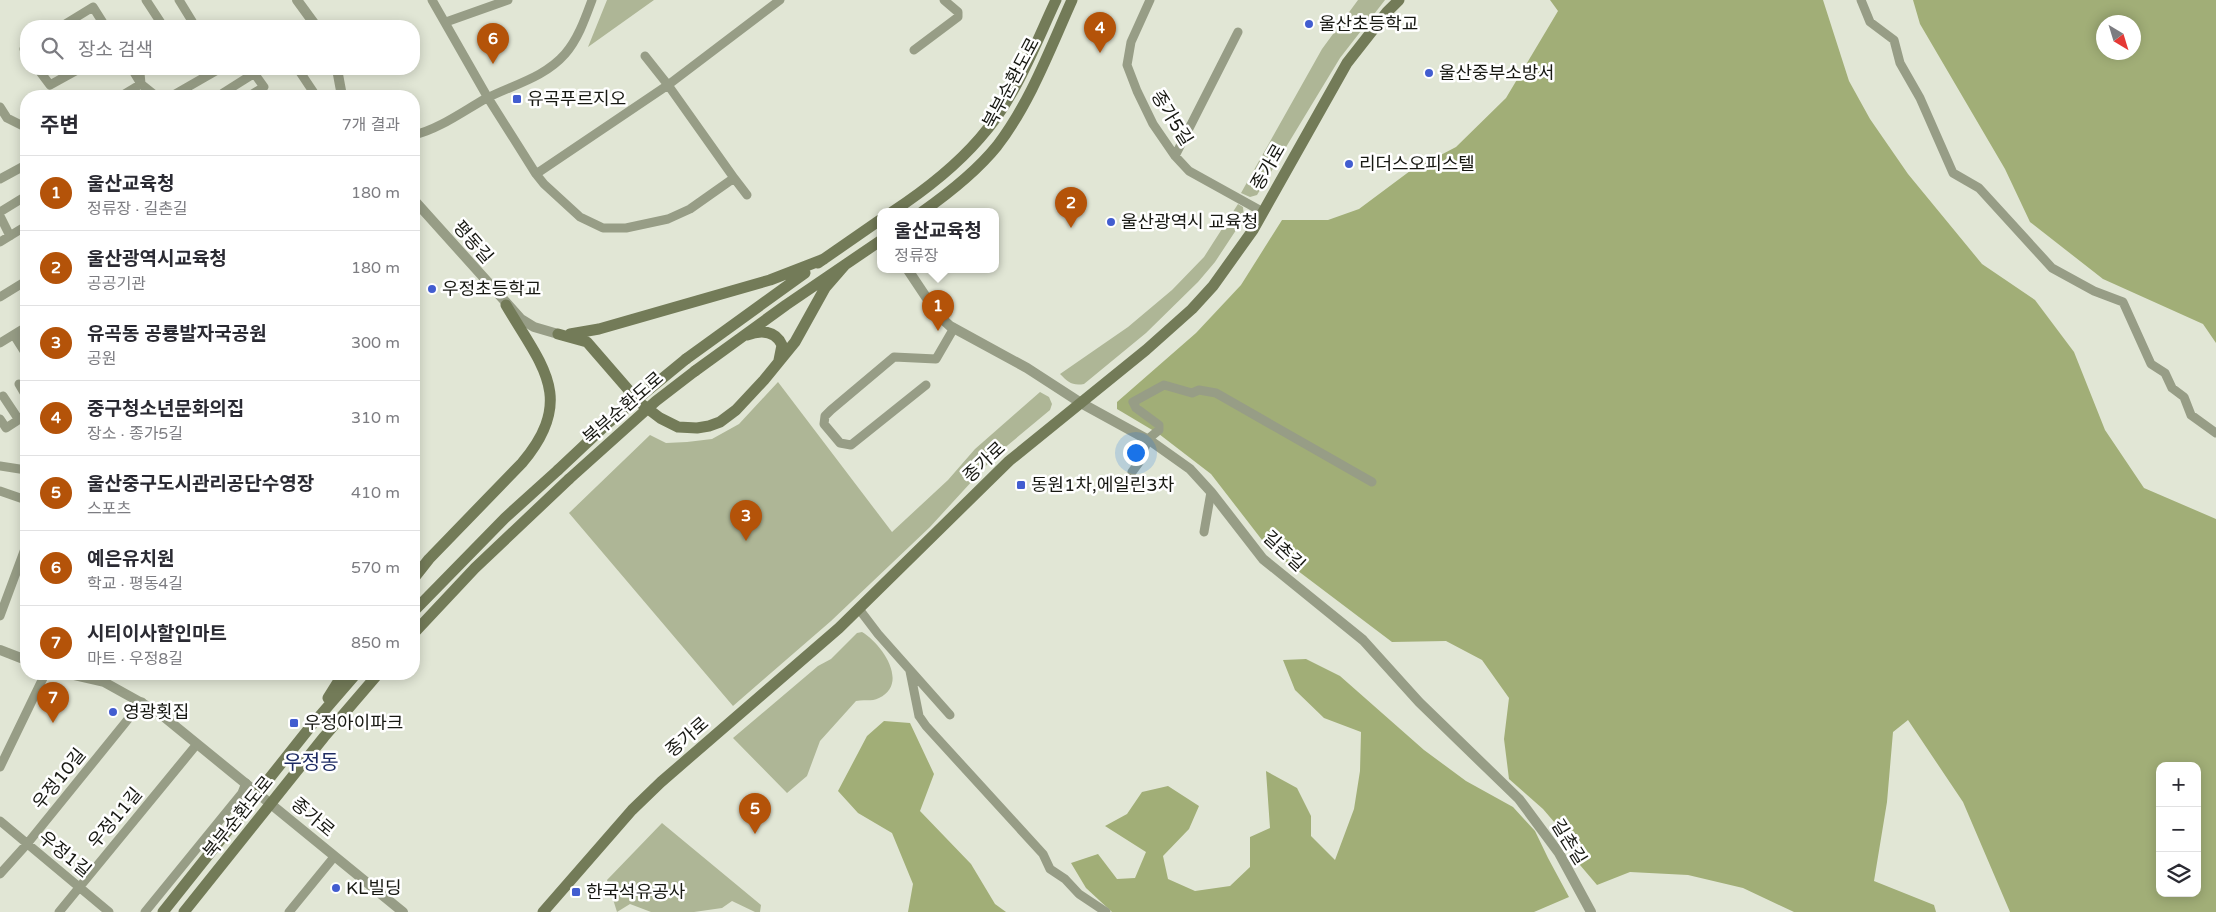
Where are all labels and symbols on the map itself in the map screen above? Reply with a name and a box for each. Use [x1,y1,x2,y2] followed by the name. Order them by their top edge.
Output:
[1084,12,1116,53] pin: 4
[1319,13,1418,35] place label: 울산초등학교
[2096,15,2141,60] north arrow
[1303,18,1315,30] marker: 울산초등학교
[477,23,509,64] pin: 6
[978,34,1044,132] street label: 북부순환도로
[1439,62,1555,84] place label: 울산중부소방서
[1423,67,1435,79] marker: 울산중부소방서
[1147,86,1197,150] street label: 종가5길
[527,88,626,110] place label: 유곡푸르지오
[511,93,523,105] marker: 유곡푸르지오
[1246,140,1290,194] street label: 종가로
[1359,153,1475,175] place label: 리더스오피스텔
[1343,158,1355,170] marker: 리더스오피스텔
[1055,187,1087,228] pin: 2
[1121,211,1258,233] place label: 울산광역시 교육청
[448,216,498,268] street label: 평동길
[1105,216,1117,228] marker: 울산광역시 교육청
[442,278,541,300] place label: 우정초등학교
[426,283,438,295] marker: 우정초등학교
[922,290,954,331] pin: 1
[578,367,668,449] street label: 북부순환도로
[958,437,1010,487] street label: 종가로
[1123,440,1149,466] your location
[1031,474,1175,496] place label: 동원1차,에일린3차
[1015,479,1027,491] marker: 동원1차,에일린3차
[730,500,762,541] pin: 3
[1258,526,1310,576] street label: 길촌길
[37,682,69,723] pin: 7
[123,701,189,723] place label: 영광횟집
[107,706,119,718] marker: 영광횟집
[304,712,403,734] place label: 우정아이파크
[661,712,713,762] street label: 종가로
[288,717,300,729] marker: 우정아이파크
[28,744,90,814] street label: 우정10길
[283,751,339,775] district label: 우정동
[198,771,278,863] street label: 북부순환도로
[83,783,147,853] street label: 우정11길
[287,793,339,841] street label: 종가로
[739,793,771,834] pin: 5
[1547,815,1591,869] street label: 길촌길
[34,826,96,882] street label: 우정1길
[346,877,402,899] place label: KL빌딩
[586,881,686,903] place label: 한국석유공사
[330,882,342,894] marker: KL빌딩
[570,886,582,898] marker: 한국석유공사

